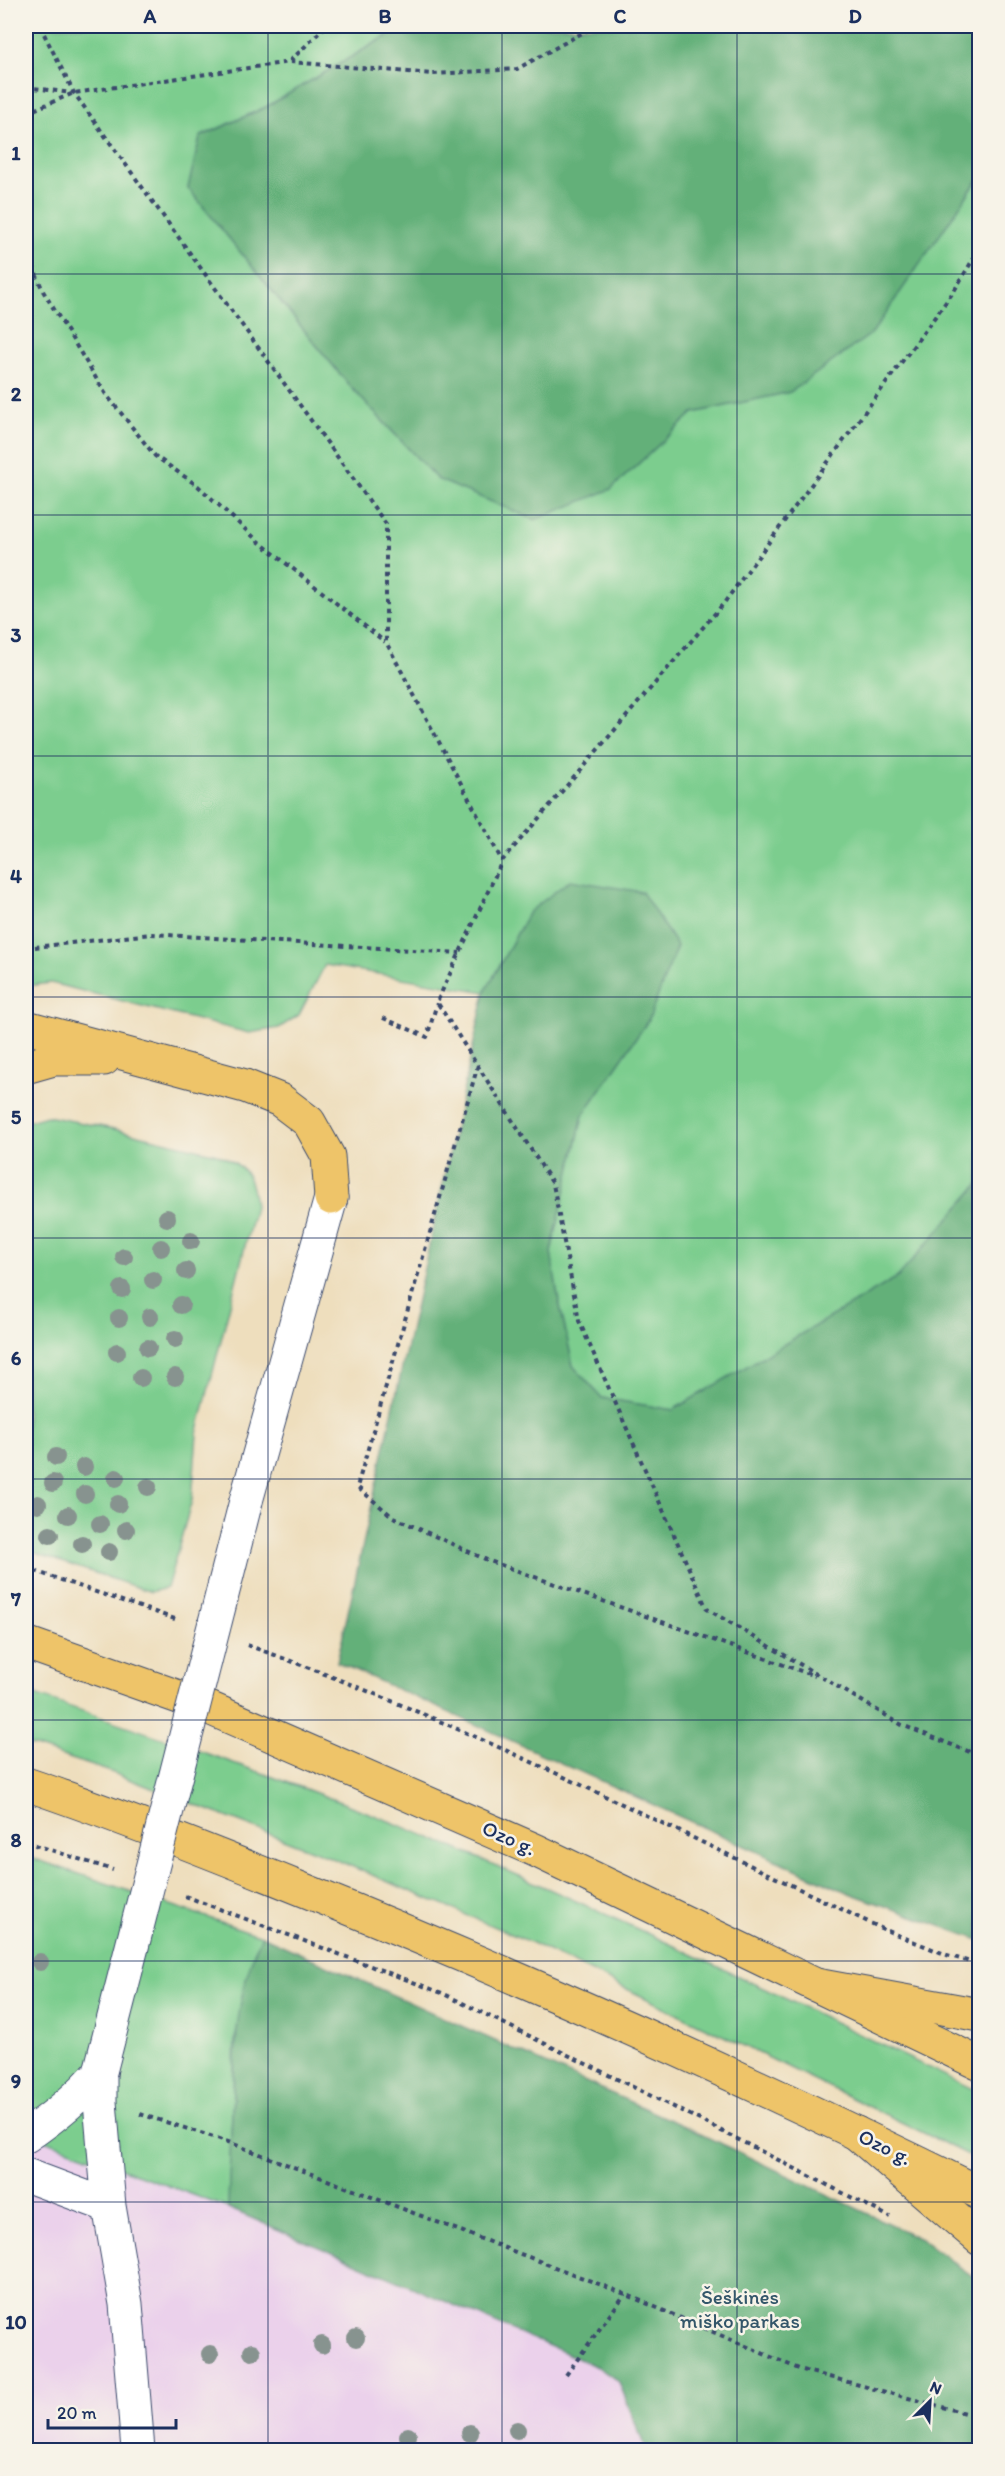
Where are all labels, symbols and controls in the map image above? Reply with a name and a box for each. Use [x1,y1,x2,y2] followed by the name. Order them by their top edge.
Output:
[143,4,157,28] text: A
[379,4,392,28] text: B
[614,4,627,28] text: C
[848,4,862,28] text: D
[11,141,21,165] text: 1
[11,382,22,406] text: 2
[11,623,22,647] text: 3
[10,864,22,888] text: 4
[11,1105,22,1129] text: 5
[11,1346,22,1370] text: 6
[10,1587,21,1611] text: 7
[478,1815,540,1860] street label: Ozo g.
[11,1828,22,1852] text: 8
[11,2069,21,2093] text: 9
[855,2123,916,2170] street label: Ozo g.
[680,2284,800,2333] park label: Šeškinės miško parkas
[5,2310,27,2334] text: 10
[900,2371,960,2431] north arrow
[927,2377,945,2399] text: N
[48,2392,176,2430] scale bar
[57,2402,97,2424] text: 20 m

